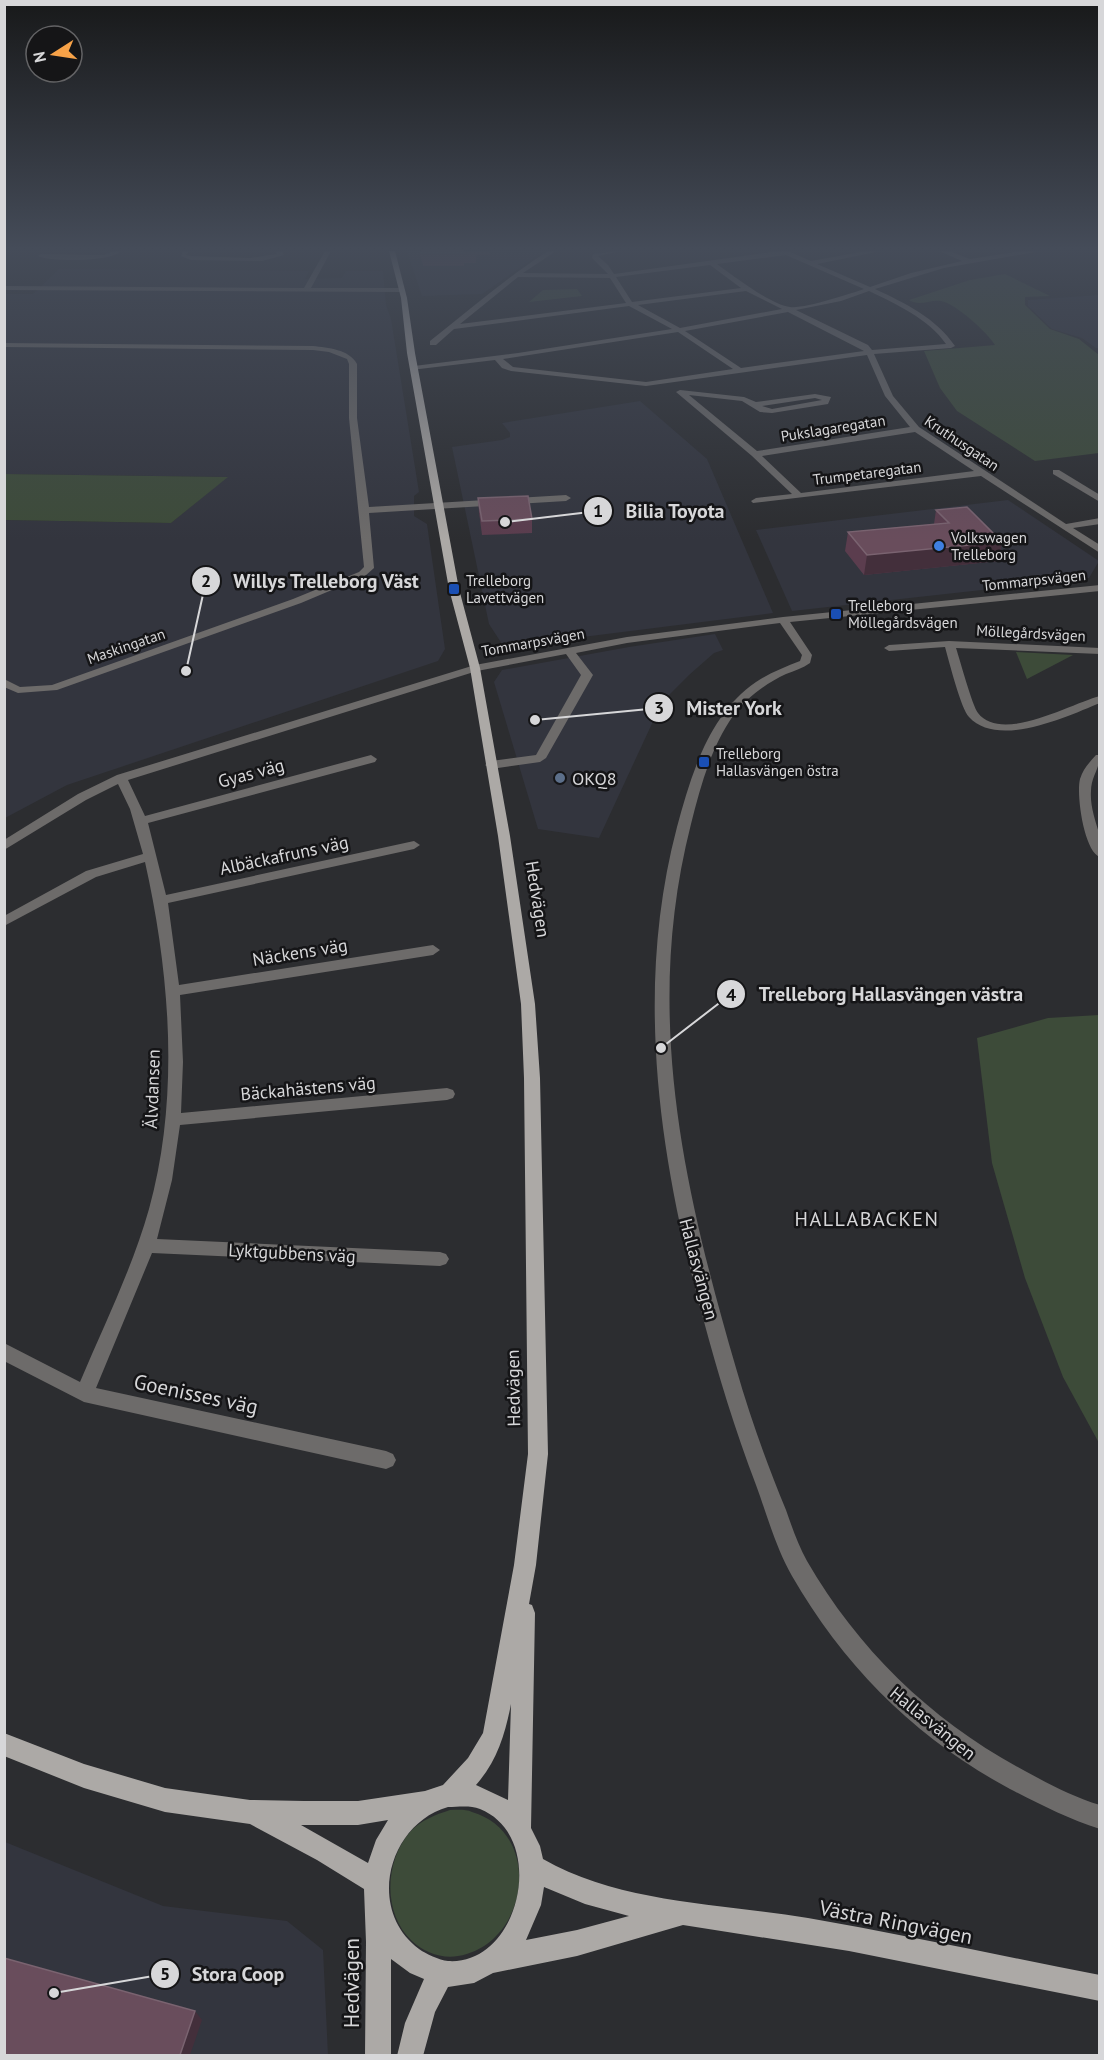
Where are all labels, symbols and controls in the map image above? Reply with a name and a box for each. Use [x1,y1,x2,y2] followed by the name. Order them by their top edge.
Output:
[24,24,84,84] north arrow
[28,50,50,64] text: N
[779,410,887,446] street label: Pukslagaregatan
[921,411,1003,475] street label: Kruthusgatan
[812,457,922,489] street label: Trumpetaregatan
[583,492,737,530] callout: Bilia Toyota
[625,498,725,524] text: Bilia Toyota
[593,499,603,522] text: 1
[950,528,1027,564] place label: Volkswagen Trelleborg
[932,539,946,553] marker: Volkswagen Trelleborg
[191,562,432,600] callout: Willys Trelleborg Väst
[981,565,1087,595] street label: Tommarpsvägen
[233,568,419,594] text: Willys Trelleborg Väst
[201,569,211,592] text: 2
[466,571,544,607] place label: Trelleborg Lavettvägen
[447,582,461,596] marker: Trelleborg Lavettvägen
[848,596,958,632] place label: Trelleborg Möllegårdsvägen
[829,607,843,621] marker: Trelleborg Möllegårdsvägen
[976,621,1086,645] street label: Möllegårdsvägen
[84,624,168,668] street label: Maskingatan
[480,624,586,660] street label: Tommarpsvägen
[644,689,795,727] callout: Mister York
[686,695,782,721] text: Mister York
[654,696,664,719] text: 3
[716,744,839,780] place label: Trelleborg Hallasvängen östra
[215,753,287,793] street label: Gyas väg
[697,755,711,769] marker: Trelleborg Hallasvängen östra
[572,767,617,790] place label: OKQ8
[553,771,567,785] marker: OKQ8
[218,830,350,880] street label: Albäckafruns väg
[521,859,555,939] street label: Hedvägen
[251,933,349,971] street label: Näckens väg
[716,975,1035,1013] callout: Trelleborg Hallasvängen västra
[759,981,1023,1007] text: Trelleborg Hallasvängen västra
[726,983,736,1006] text: 4
[139,1049,165,1129] street label: Älvdansen
[239,1071,377,1105] street label: Bäckahästens väg
[795,1206,939,1232] district label: HALLABACKEN
[674,1216,724,1322] street label: Hallasvängen
[228,1238,356,1268] street label: Lyktgubbens väg
[501,1349,525,1427] street label: Hedvägen
[131,1368,261,1420] street label: Goenisses väg
[885,1681,981,1765] street label: Hallasvängen
[816,1894,975,1950] street label: Västra Ringvägen
[338,1938,365,2028] street label: Hedvägen
[150,1955,297,1993] callout: Stora Coop
[192,1961,285,1987] text: Stora Coop
[160,1962,170,1985] text: 5

